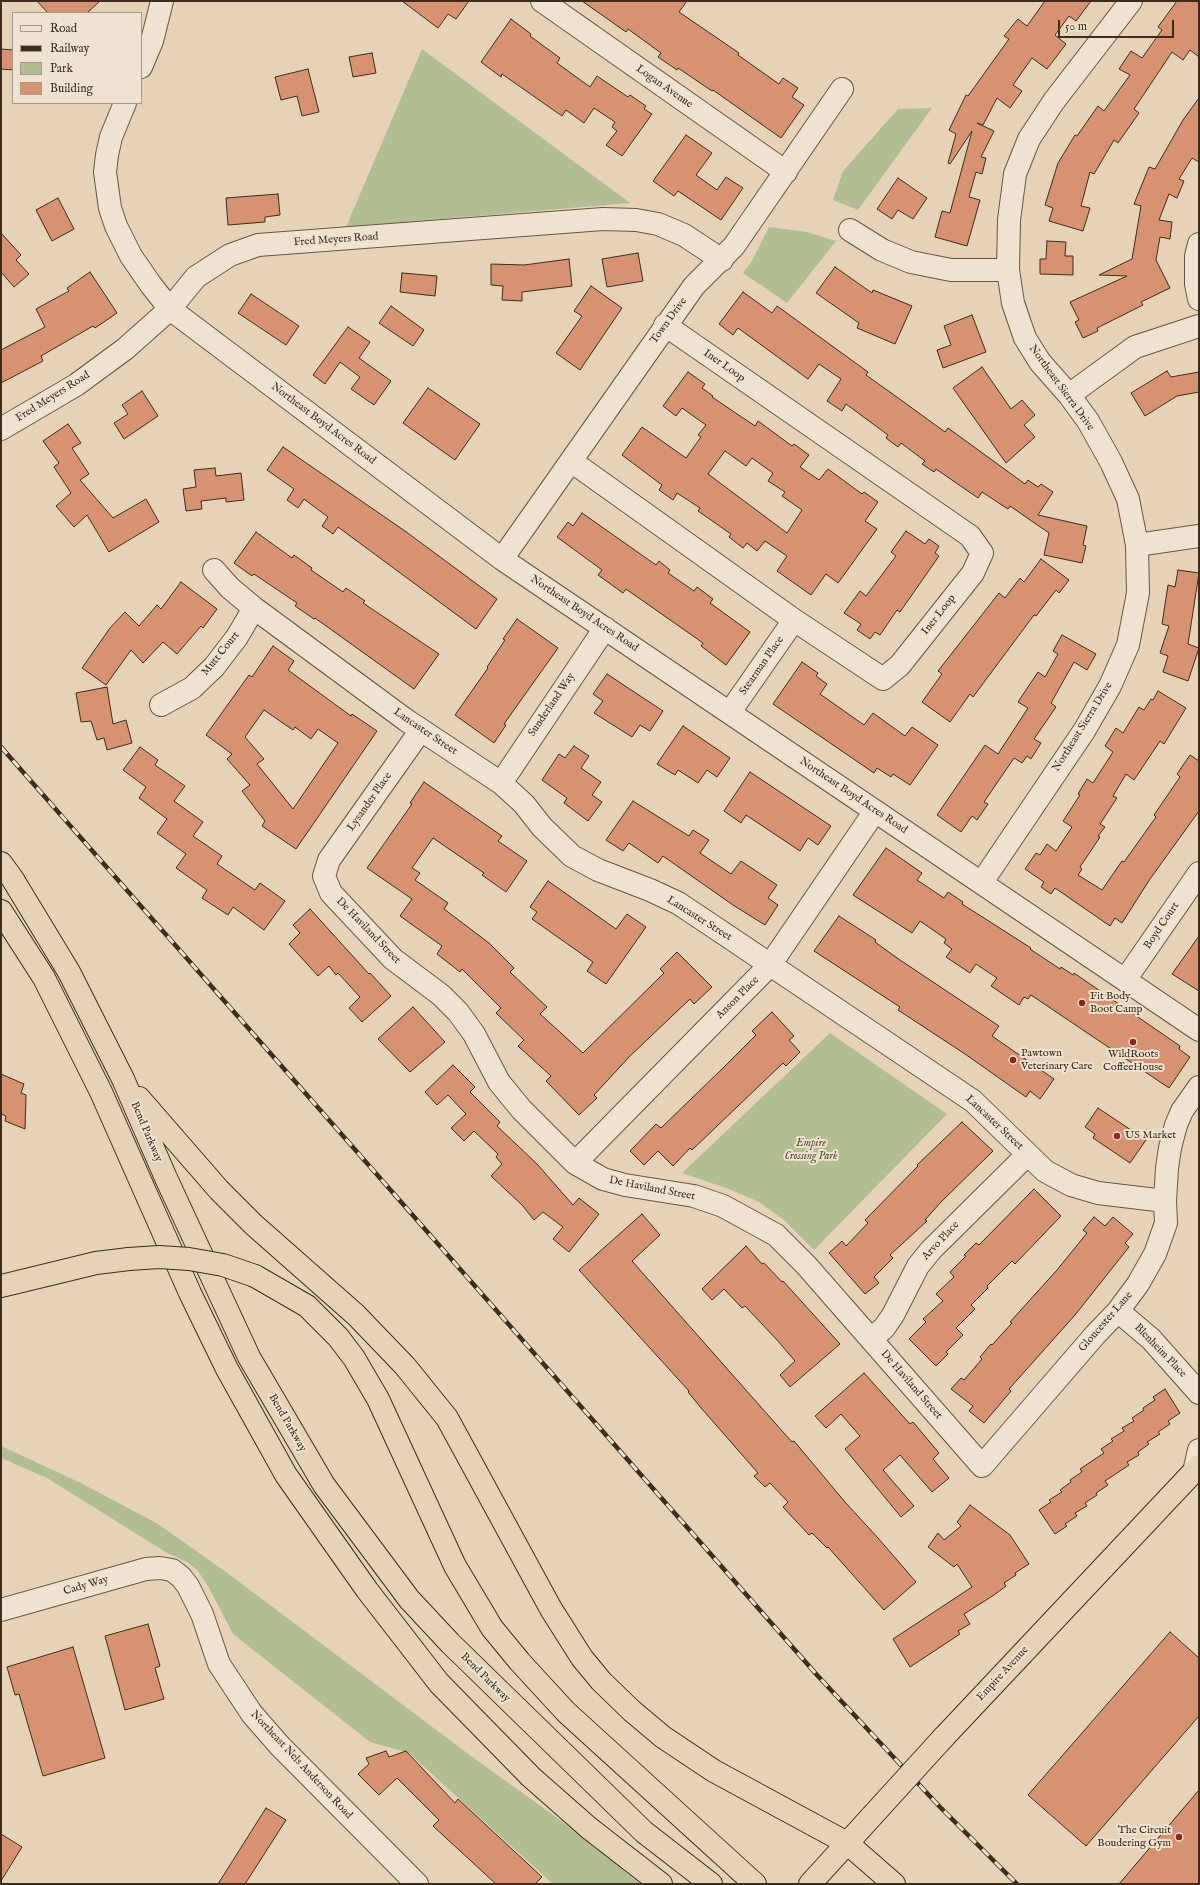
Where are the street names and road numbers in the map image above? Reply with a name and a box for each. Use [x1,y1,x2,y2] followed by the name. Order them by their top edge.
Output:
[633,63,695,111] street label: Logan Avenue
[293,230,379,250] street label: Fred Meyers Road
[648,295,690,347] street label: Town Drive
[1025,342,1097,434] street label: Northeast Sierra Drive
[701,347,747,385] street label: Iner Loop
[13,369,93,425] street label: Fred Meyers Road
[268,380,378,468] street label: Northeast Boyd Acres Road
[527,573,641,655] street label: Northeast Boyd Acres Road
[919,592,959,638] street label: Iner Loop
[199,629,243,679] street label: Mutt Court
[737,634,787,698] street label: Stearman Place
[526,671,578,739] street label: Sunderland Way
[1050,680,1116,774] street label: Northeast Sierra Drive
[390,706,460,758] street label: Lancaster Street
[796,755,910,837] street label: Northeast Boyd Acres Road
[345,770,395,834] street label: Lysander Place
[664,894,734,944] street label: Lancaster Street
[333,895,403,967] street label: De Haviland Street
[1141,900,1183,952] street label: Boyd Court
[714,974,762,1022] street label: Anson Place
[962,1093,1026,1153] street label: Lancaster Street
[127,1100,165,1164] street label: Bend Parkway
[608,1174,696,1204] street label: De Haviland Street
[920,1219,962,1263] street label: Arvo Place
[1076,1289,1136,1355] street label: Gloucester Lane
[1131,1321,1189,1381] street label: Blenheim Place
[877,1348,945,1422] street label: De Haviland Street
[265,1392,309,1454] street label: Bend Parkway
[62,1573,110,1599] street label: Cady Way
[974,1644,1032,1704] street label: Empire Avenue
[457,1650,513,1706] street label: Bend Parkway
[247,1708,355,1822] street label: Northeast Nels Anderson Road

